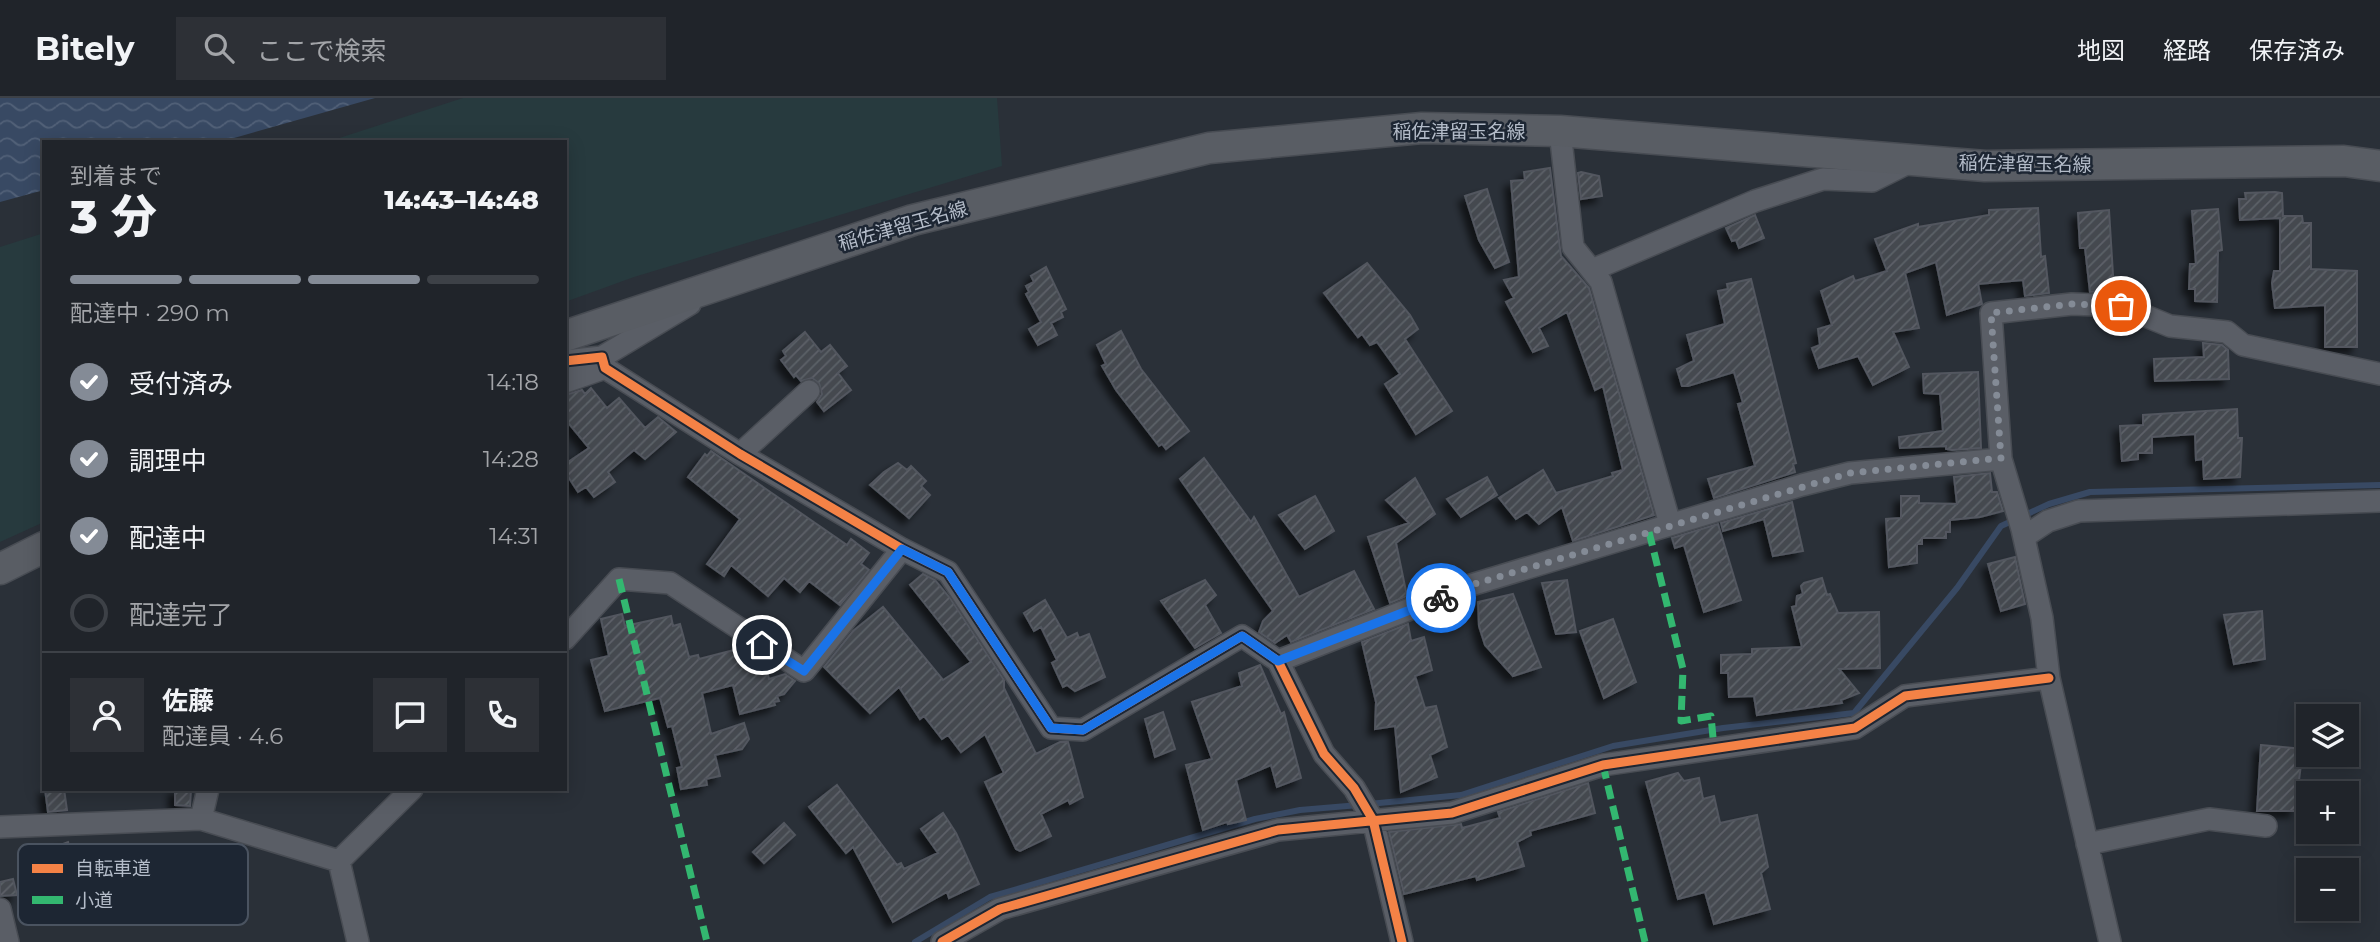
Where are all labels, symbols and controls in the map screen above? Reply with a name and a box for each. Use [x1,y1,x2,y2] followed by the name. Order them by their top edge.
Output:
[176,17,666,80] search box
[35,28,134,68] text: Bitely
[200,29,238,67] icon: search
[256,35,386,67] text: ここで検索
[2077,36,2125,65] text: 地図
[2163,36,2211,65] text: 経路
[2249,36,2345,65] text: 保存済み
[1392,120,1526,143] street label: 稲佐津留玉名線
[1958,151,2092,177] street label: 稲佐津留玉名線
[70,162,162,190] text: 到着まで
[384,184,539,216] text: 14:43–14:48
[70,188,157,245] text: 3 分
[836,197,970,255] street label: 稲佐津留玉名線
[2091,276,2151,336] pin
[2102,287,2140,325] icon: bag
[70,299,230,327] text: 配達中 · 290 m
[70,363,108,401] icon: check
[129,368,233,400] text: 受付済み
[487,368,539,396] text: 14:18
[70,440,108,478] icon: check
[129,445,207,477] text: 調理中
[483,445,539,473] text: 14:28
[70,517,108,555] icon: check
[129,522,207,554] text: 配達中
[489,522,539,550] text: 14:31
[1406,563,1476,633] courier
[1422,579,1460,617] icon: bike
[129,599,233,631] text: 配達完了
[732,615,792,675] pin
[743,626,781,664] icon: home
[70,678,144,752] button: person
[373,678,447,752] button: chat
[465,678,539,752] button: phone
[162,685,214,717] text: 佐藤
[2296,704,2359,921] map controls
[2296,704,2359,767] button: layers
[162,722,283,750] text: 配達員 · 4.6
[2296,781,2359,844] button: +
[18,844,248,925] legend
[75,857,151,880] text: 自転車道
[2296,858,2359,921] button: −
[75,889,113,912] text: 小道

